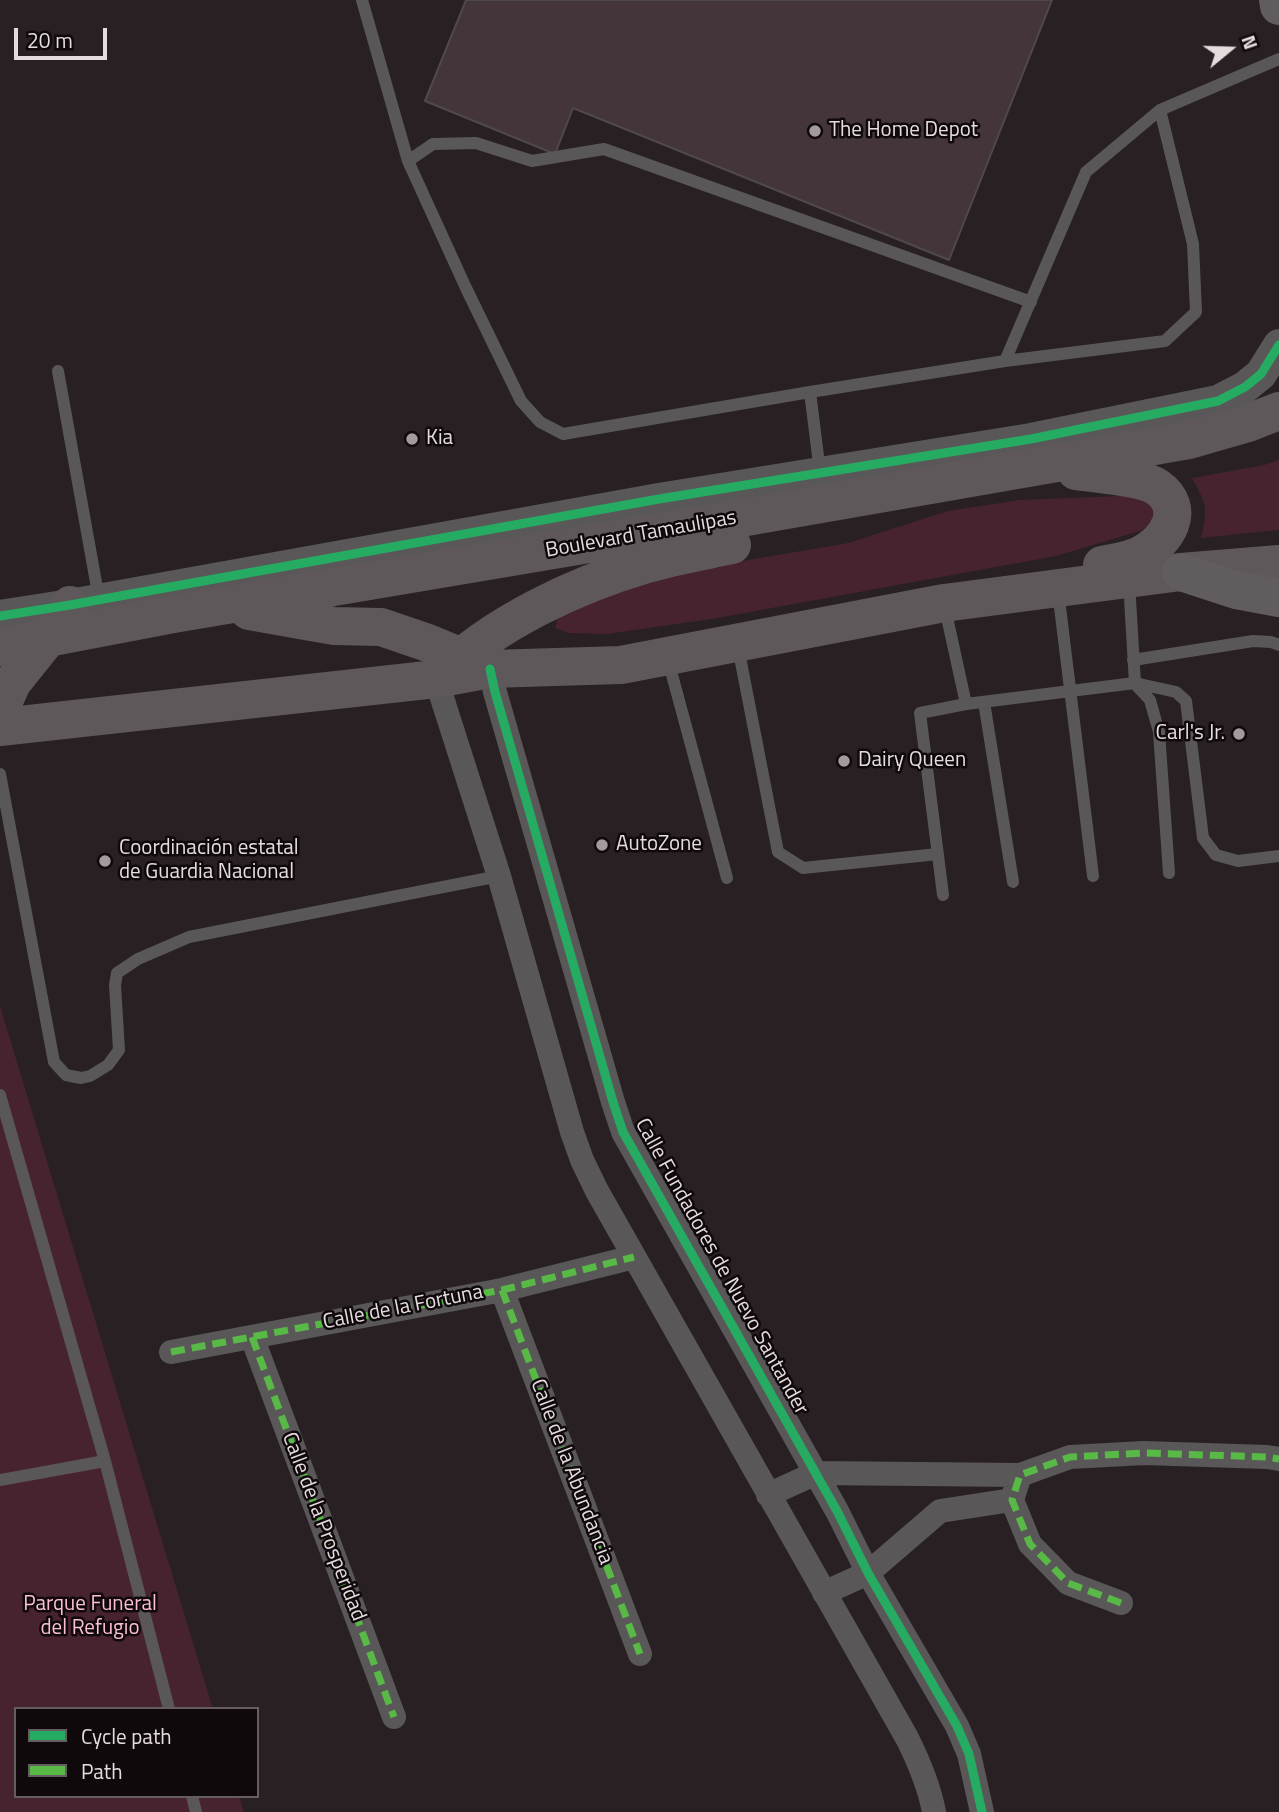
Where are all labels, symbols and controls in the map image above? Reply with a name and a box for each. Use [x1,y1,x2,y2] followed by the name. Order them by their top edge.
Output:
[18,14,110,58] scale bar
[1195,14,1265,84] north arrow
[27,24,73,56] text: 20 m
[1234,31,1266,53] text: N
[829,118,978,144] place label: The Home Depot
[807,123,823,139] marker: The Home Depot
[426,426,453,452] place label: Kia
[404,431,420,447] marker: Kia
[544,506,738,564] street label: Boulevard Tamaulipas
[1156,721,1225,747] place label: Carl's Jr.
[1231,726,1247,742] marker: Carl's Jr.
[858,748,966,774] place label: Dairy Queen
[836,753,852,769] marker: Dairy Queen
[616,832,702,858] place label: AutoZone
[119,836,299,886] place label: Coordinación estatal de Guardia Nacional
[594,837,610,853] marker: AutoZone
[97,853,113,869] marker: Coordinación estatal de Guardia Nacional
[629,1114,813,1420] street label: Calle Fundadores de Nuevo Santander
[321,1280,485,1336] street label: Calle de la Fortuna
[524,1376,618,1568] street label: Calle de la Abundancia
[275,1429,371,1625] street label: Calle de la Prosperidad
[23,1592,157,1642] park label: Parque Funeral del Refugio
[14,1707,259,1798] legend
[81,1720,172,1752] text: Cycle path
[81,1755,123,1787] text: Path

